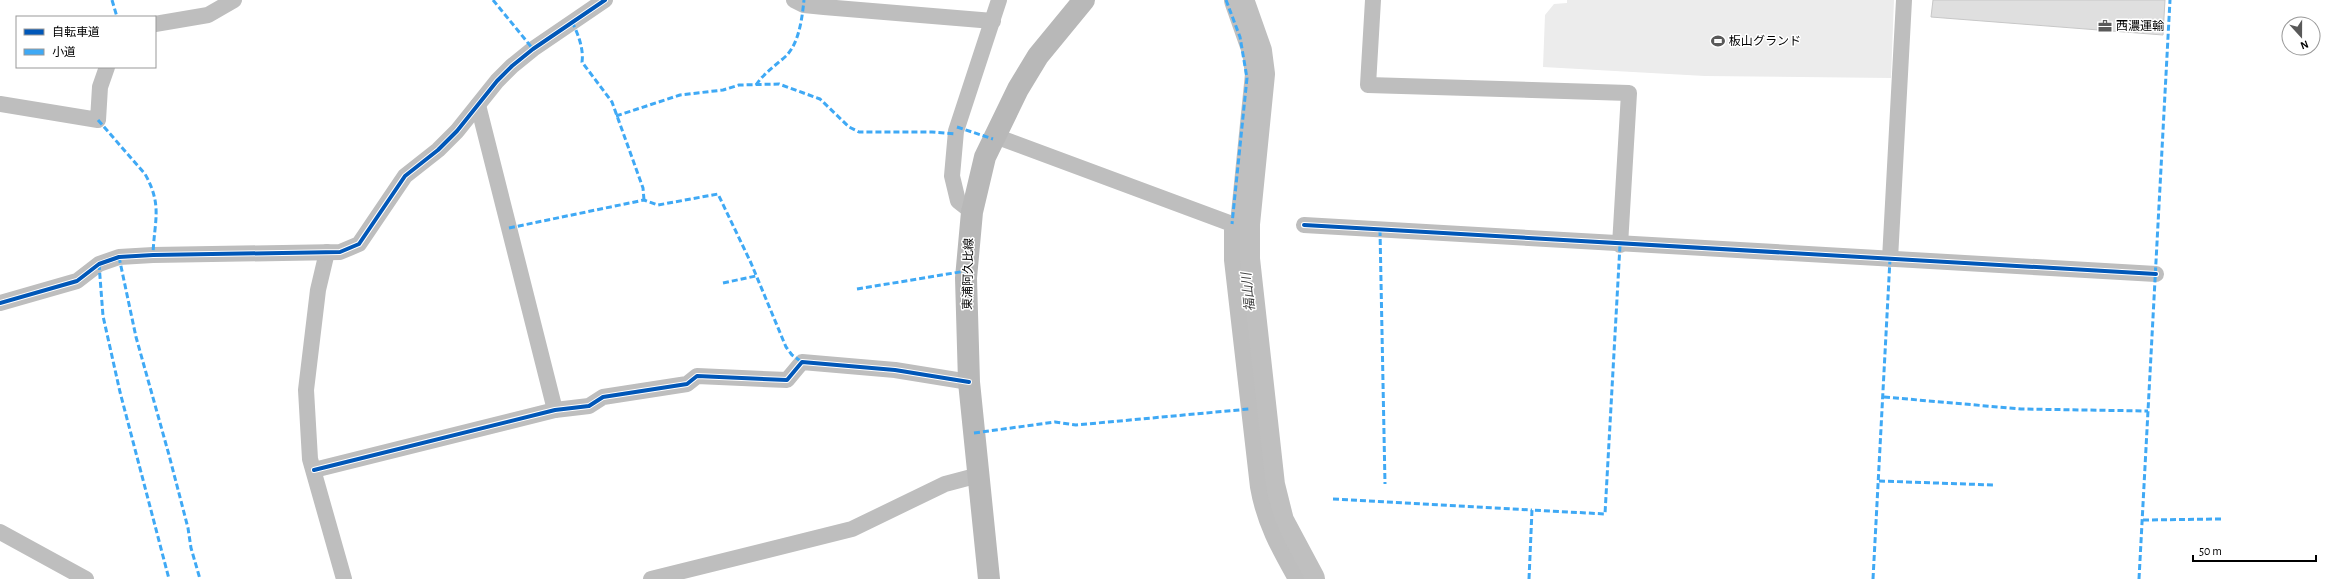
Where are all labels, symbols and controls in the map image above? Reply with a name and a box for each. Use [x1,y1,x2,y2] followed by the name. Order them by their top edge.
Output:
[16,16,156,68] legend
[2281,16,2321,56] north arrow
[2097,18,2113,34] office icon: 西濃運輸
[2116,19,2164,32] place label: 西濃運輸
[52,25,100,38] text: 自転車道
[1710,33,1726,49] sports icon: 板山グランド
[1729,34,1801,47] place label: 板山グランド
[2299,38,2310,51] text: N
[52,45,76,58] text: 小道
[960,238,975,310] street label: 東浦阿久比線
[1239,270,1258,312] water label: 福山川
[2193,537,2316,563] scale bar
[2199,545,2222,557] text: 50 m

